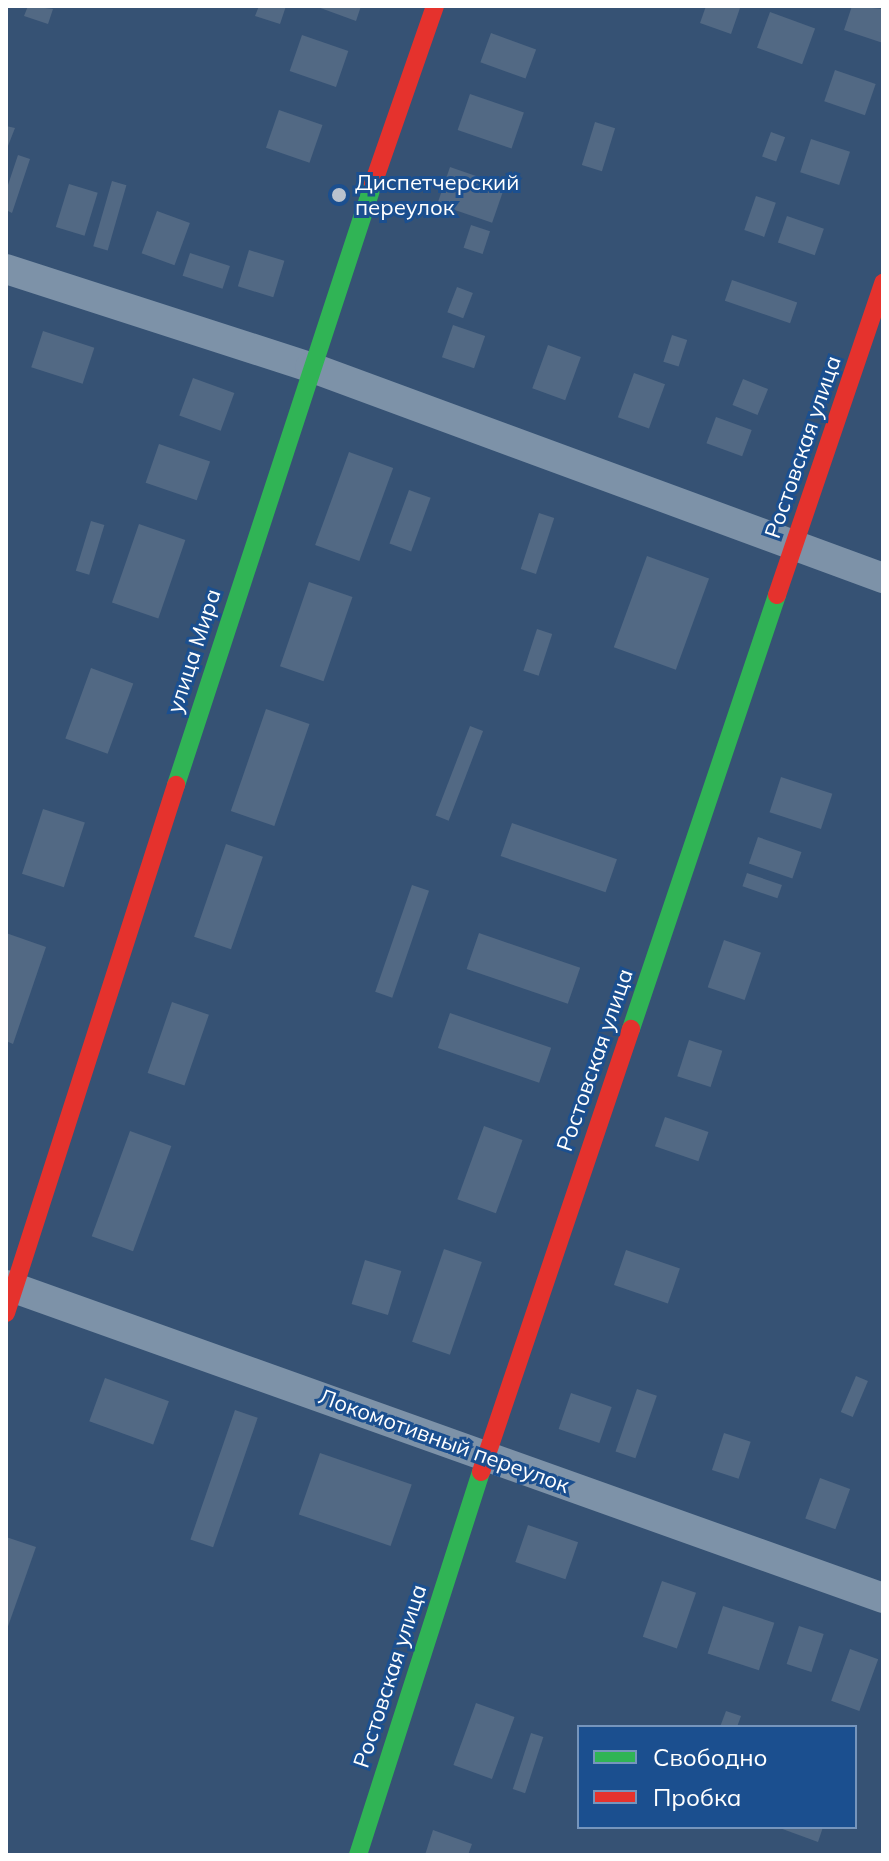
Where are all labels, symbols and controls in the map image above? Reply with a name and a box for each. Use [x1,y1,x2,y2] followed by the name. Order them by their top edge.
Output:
[355,169,519,220] place label: Диспетчерский переулок
[330,186,348,204] marker: Диспетчерский переулок
[759,352,847,542] street label: Ростовская улица
[162,586,226,716] street label: улица Мира
[551,965,639,1155] street label: Ростовская улица
[315,1383,573,1499] street label: Локомотивный переулок
[348,1581,432,1771] street label: Ростовская улица
[577,1725,857,1829] legend
[653,1742,768,1772] text: Свободно
[653,1782,741,1812] text: Пробка

